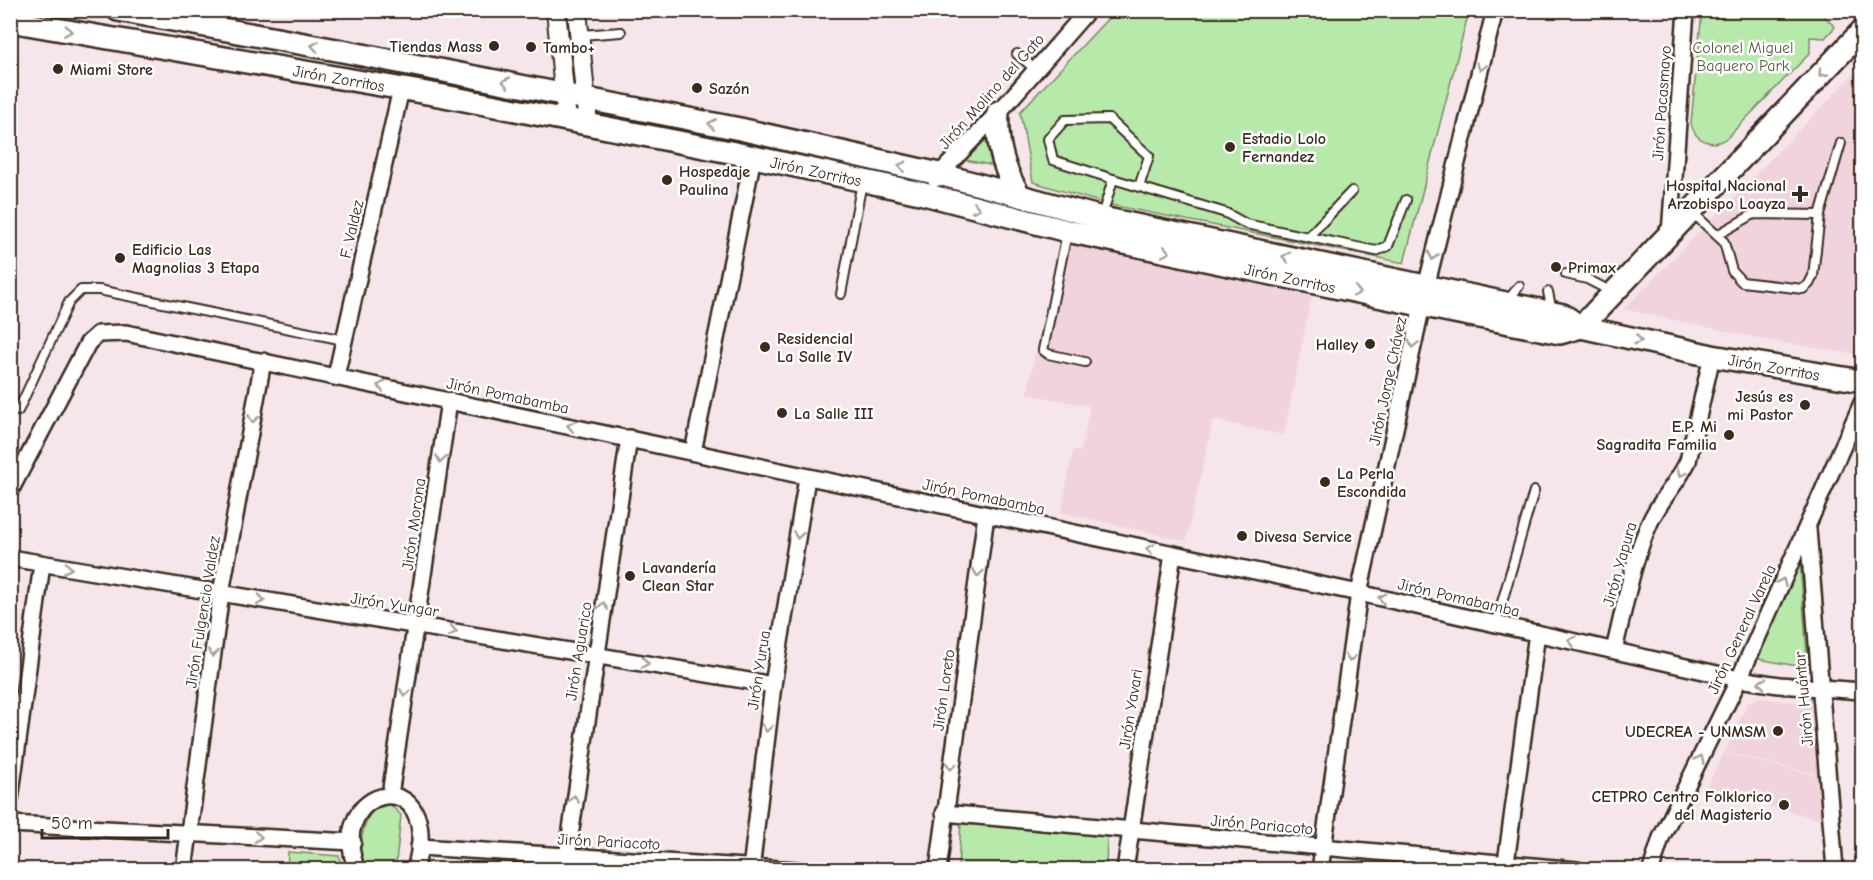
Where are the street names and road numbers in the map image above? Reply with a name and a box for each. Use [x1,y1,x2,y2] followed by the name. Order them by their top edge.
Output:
[935,30,1048,153] street label: Jirón Molino del Gato
[1649,45,1675,161] street label: Jirón Pacasmayo
[292,62,386,96] street label: Jirón Zorritos
[769,154,863,190] street label: Jirón Zorritos
[337,198,367,260] street label: F. Valdez
[1243,261,1337,297] street label: Jirón Zorritos
[1366,315,1410,447] street label: Jirón Jorge Chávez
[1727,351,1821,385] street label: Jirón Zorritos
[445,374,571,418] street label: Jirón Pomabamba
[921,475,1047,519] street label: Jirón Pomabamba
[399,477,429,571] street label: Jirón Morona
[1599,520,1641,609] street label: Jirón Yapura
[182,535,224,689] street label: Jirón Fulgencio Valdez
[1704,562,1780,697] street label: Jirón General Varela
[1396,575,1521,621] street label: Jirón Pomabamba
[349,589,441,621] street label: Jirón Yungar
[562,600,596,702] street label: Jirón Aguarico
[744,629,774,711] street label: Jirón Yurua
[929,648,959,732] street label: Jirón Loreto
[1791,650,1817,747] street label: Jirón Huántar
[1116,668,1146,751] street label: Jirón Yavari
[1210,812,1314,838] street label: Jirón Pariacoto
[557,830,661,854] street label: Jirón Pariacoto

